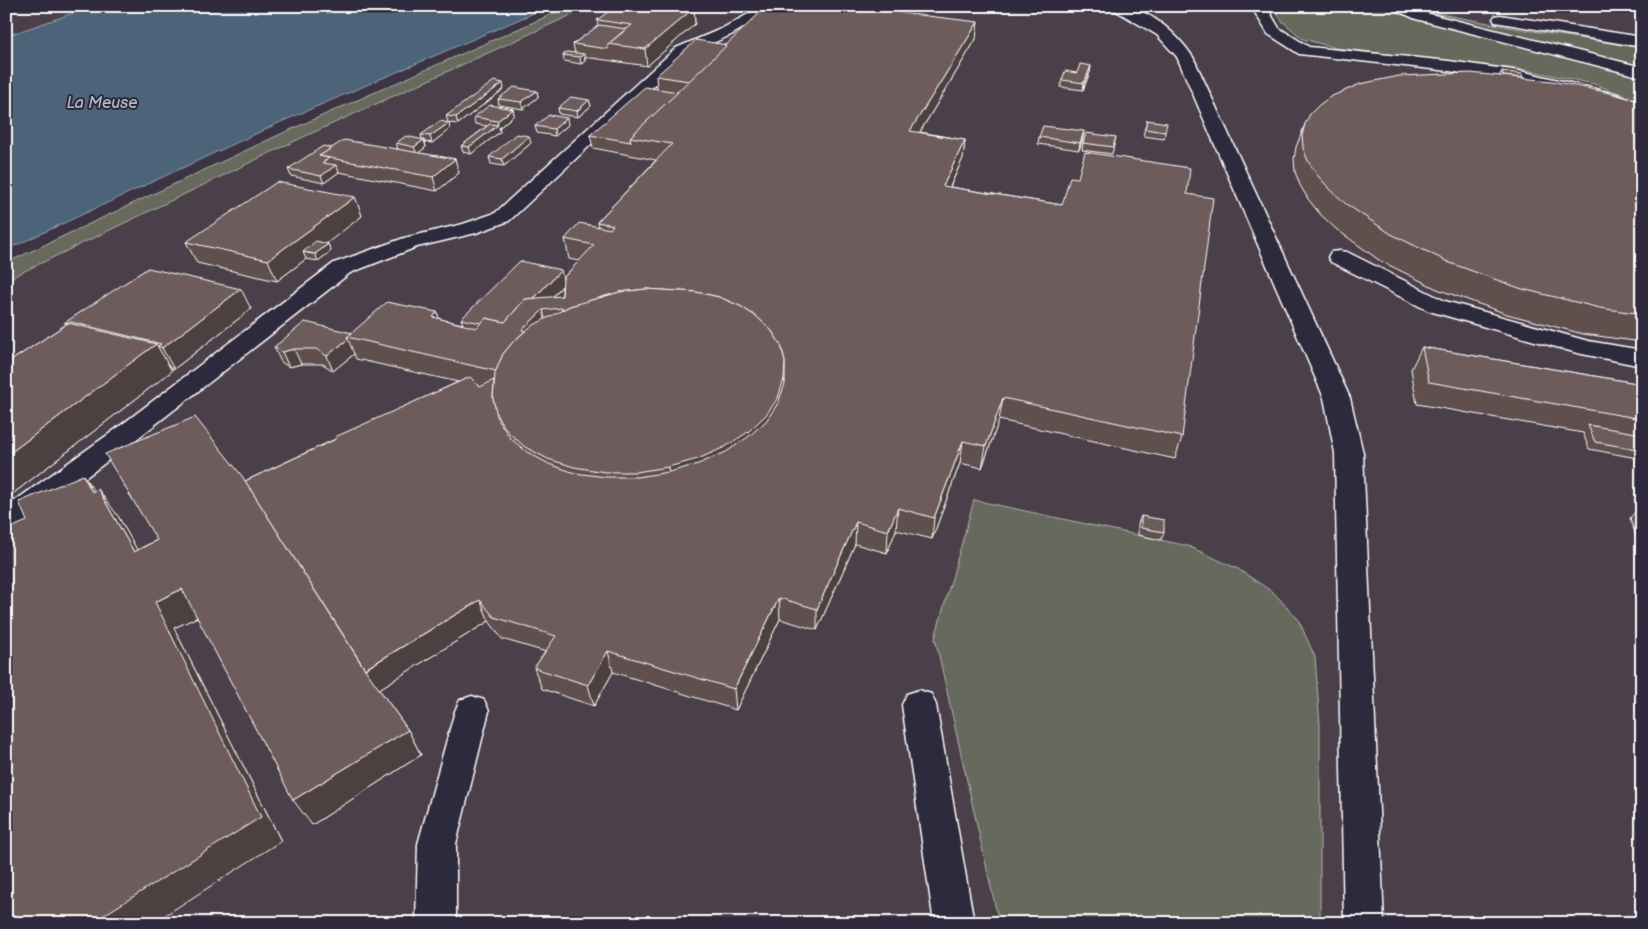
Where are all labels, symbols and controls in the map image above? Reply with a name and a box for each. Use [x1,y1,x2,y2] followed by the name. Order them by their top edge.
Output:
[66,94,138,113] water label: La Meuse

